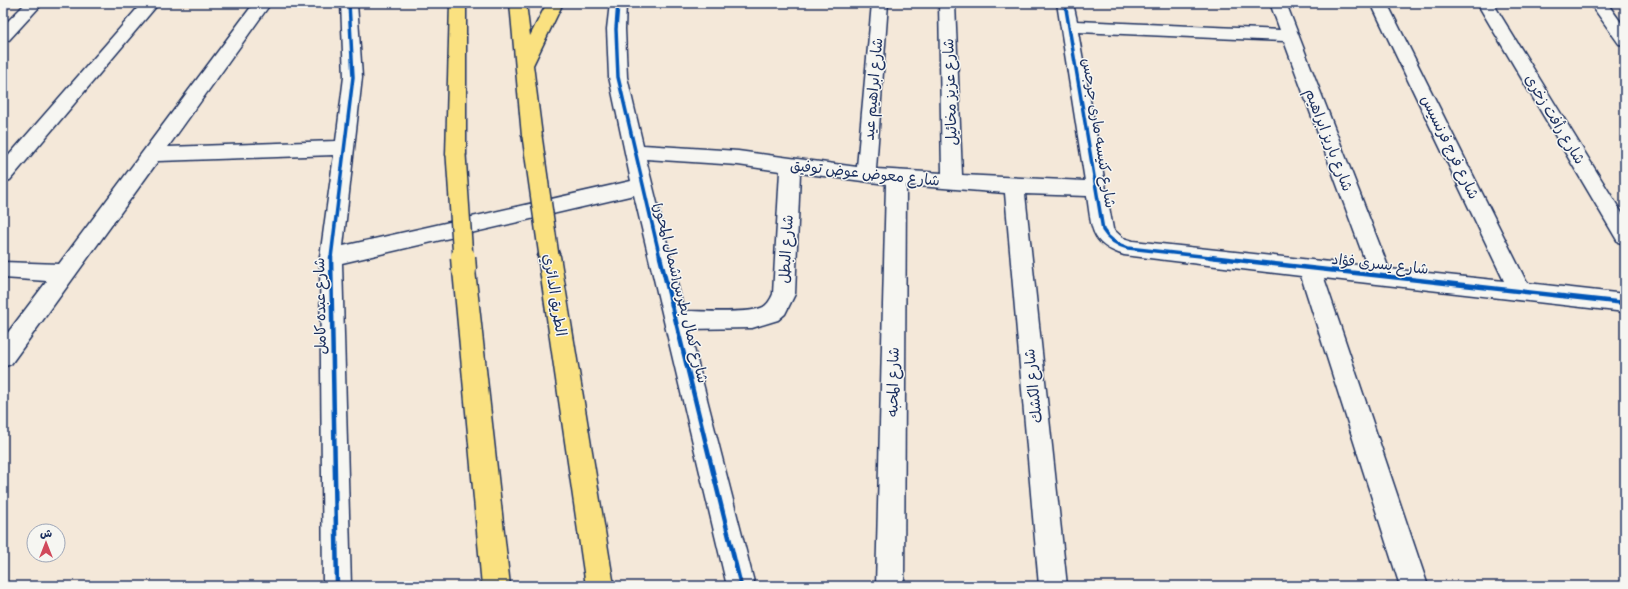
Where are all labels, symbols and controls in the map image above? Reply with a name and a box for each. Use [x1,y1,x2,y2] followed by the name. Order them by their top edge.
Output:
[860,37,890,141] street label: شارع ابراهيم عيد
[939,38,965,146] street label: شارع عزيز مخائيل
[1074,57,1120,210] street label: شارع كنيسه مارى جرجس
[1518,71,1589,169] street label: شارع رأفت زخرى
[1297,86,1357,195] street label: شارع باريز ابراهيم
[1413,92,1483,204] street label: شارع فرج فرنسيس
[789,156,941,194] street label: شارع معوض عوض توفيق
[646,201,712,386] street label: شارع كمال بطرس[شمال المحور]
[775,214,801,284] street label: شارع البطل
[1330,250,1429,282] street label: شارع يسرى فؤاد
[536,253,570,338] street label: الطريق الدائري
[310,257,334,355] street label: شارع عبده كامل
[883,347,907,417] street label: شارع المحبه
[1020,347,1050,424] street label: شارع الكشك
[26,523,66,563] north arrow
[40,527,52,543] text: ش

